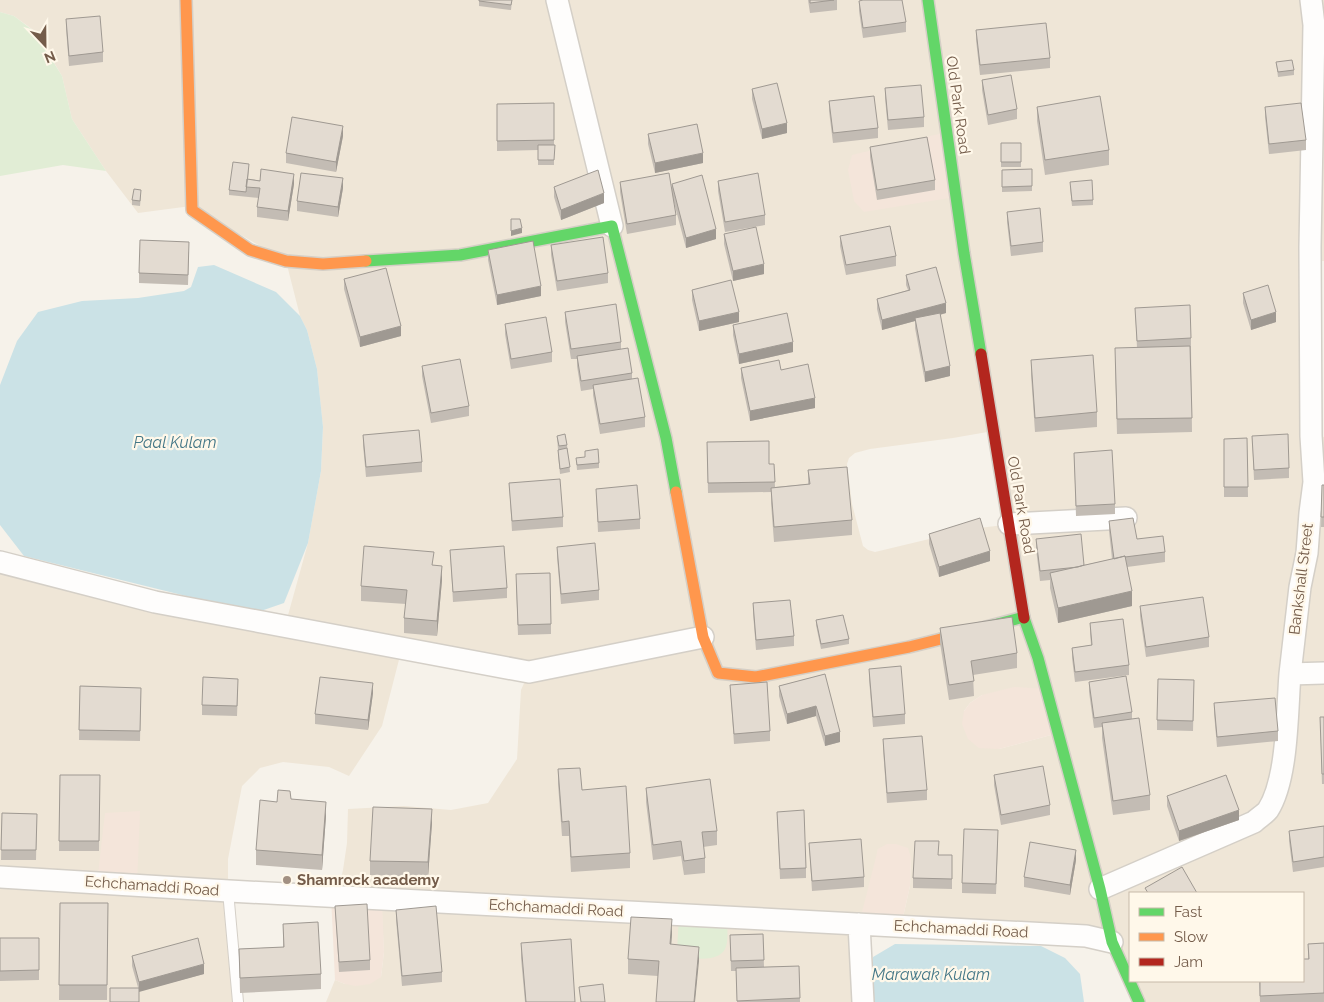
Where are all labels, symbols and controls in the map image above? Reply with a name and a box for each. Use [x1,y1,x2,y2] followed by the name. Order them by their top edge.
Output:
[20,20,70,70] north arrow
[42,48,58,66] text: N
[942,55,974,155] street label: Old Park Road
[134,433,216,452] water label: Paal Kulam
[1004,455,1038,555] street label: Old Park Road
[1285,522,1317,636] street label: Bankshall Street
[297,871,440,889] place label: Shamrock academy
[84,872,220,900] street label: Echchamaddi Road
[281,874,293,886] marker: Shamrock academy
[1129,892,1304,982] legend
[488,895,624,921] street label: Echchamaddi Road
[1174,903,1202,921] text: Fast
[893,916,1029,942] street label: Echchamaddi Road
[1174,928,1208,946] text: Slow
[1174,953,1203,971] text: Jam
[872,965,990,984] water label: Marawak Kulam

